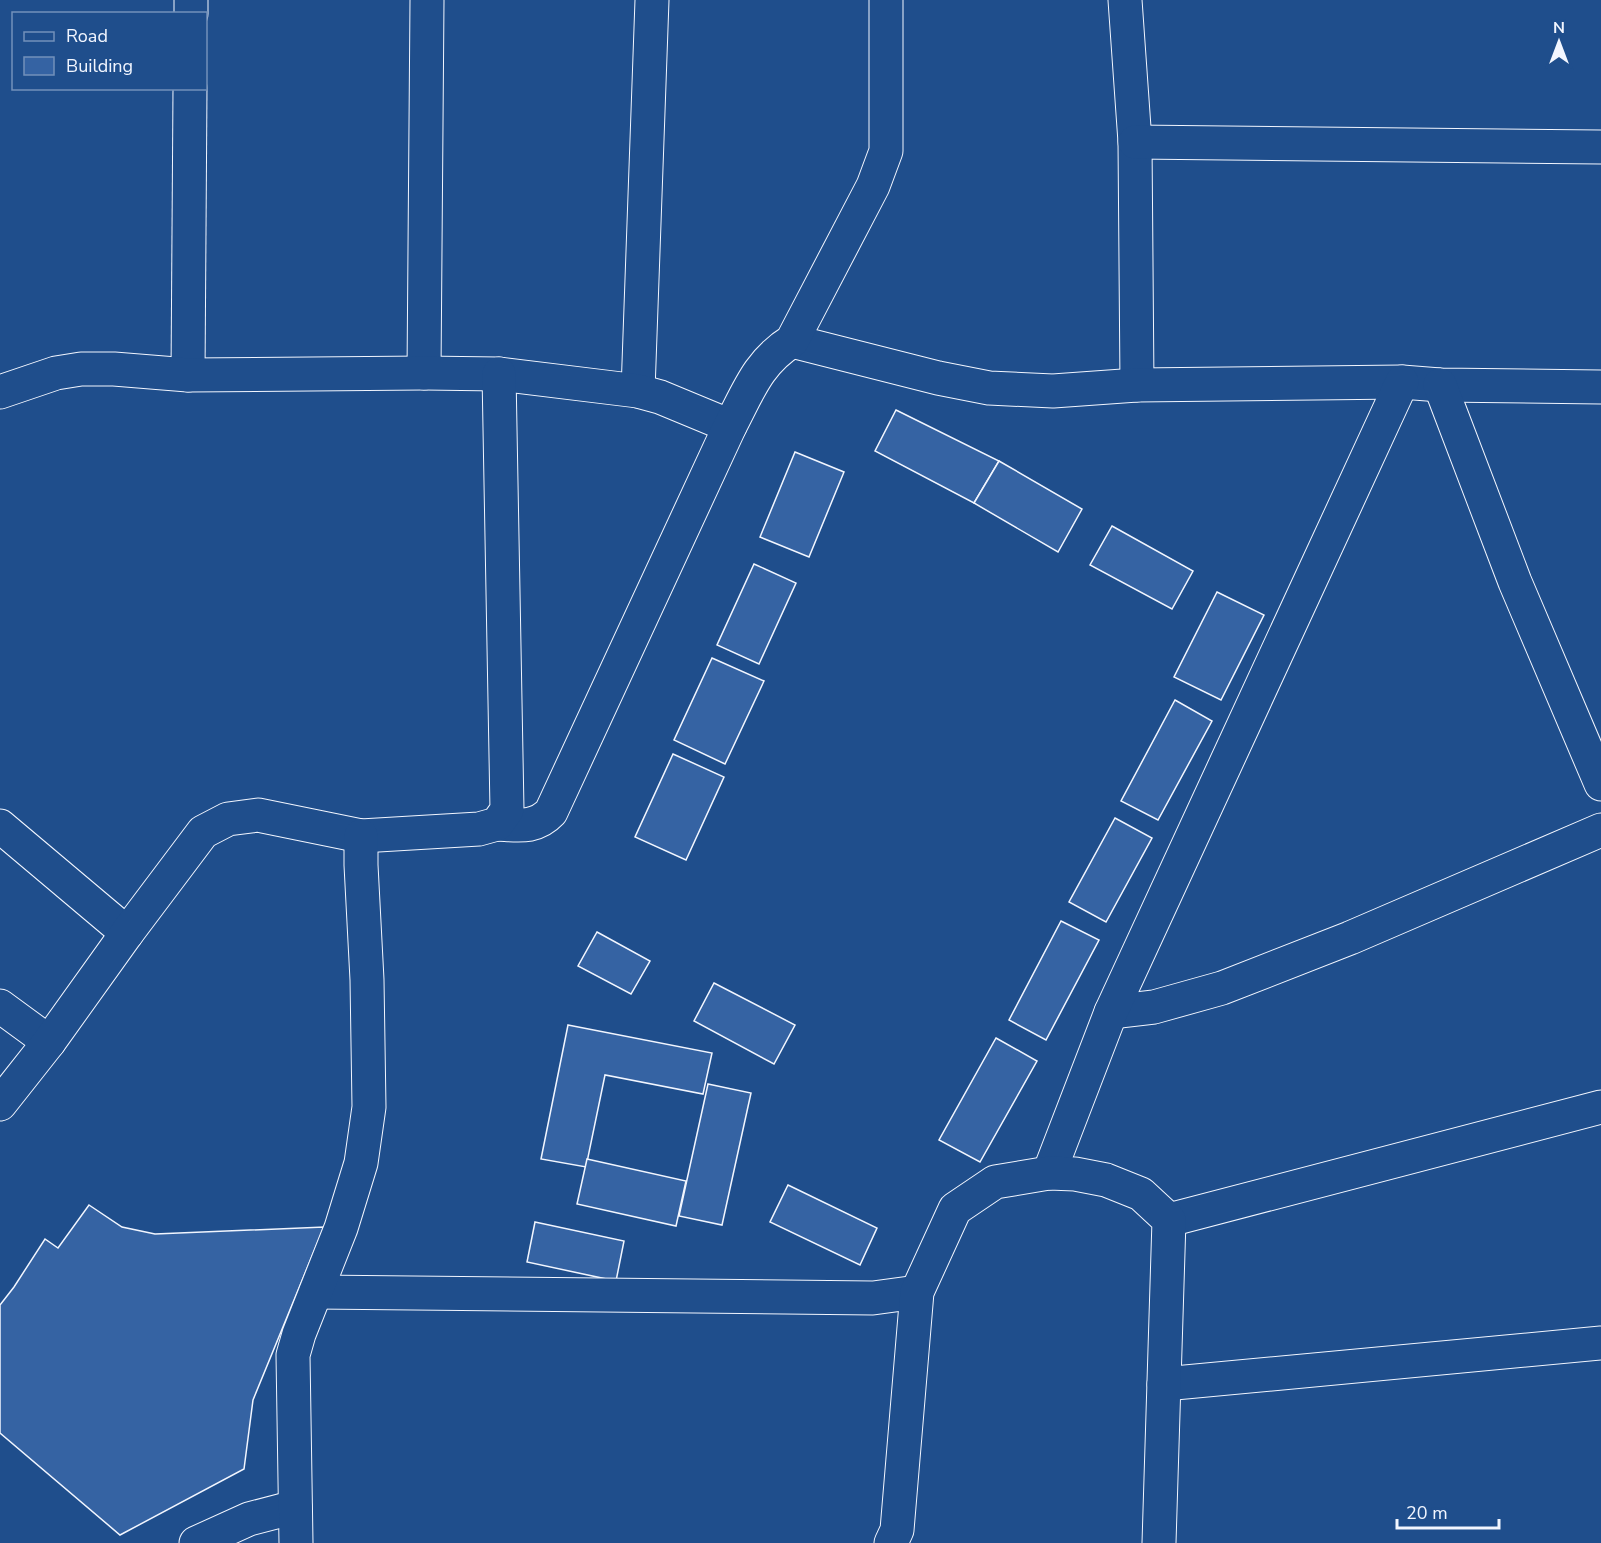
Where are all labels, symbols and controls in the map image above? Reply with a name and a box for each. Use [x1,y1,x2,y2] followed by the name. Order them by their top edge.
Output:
[12,12,207,90] legend
[1529,12,1589,72] north arrow
[1553,17,1565,39] text: N
[66,24,108,48] text: Road
[66,54,133,78] text: Building
[1397,1492,1499,1530] scale bar
[1406,1501,1448,1525] text: 20 m

